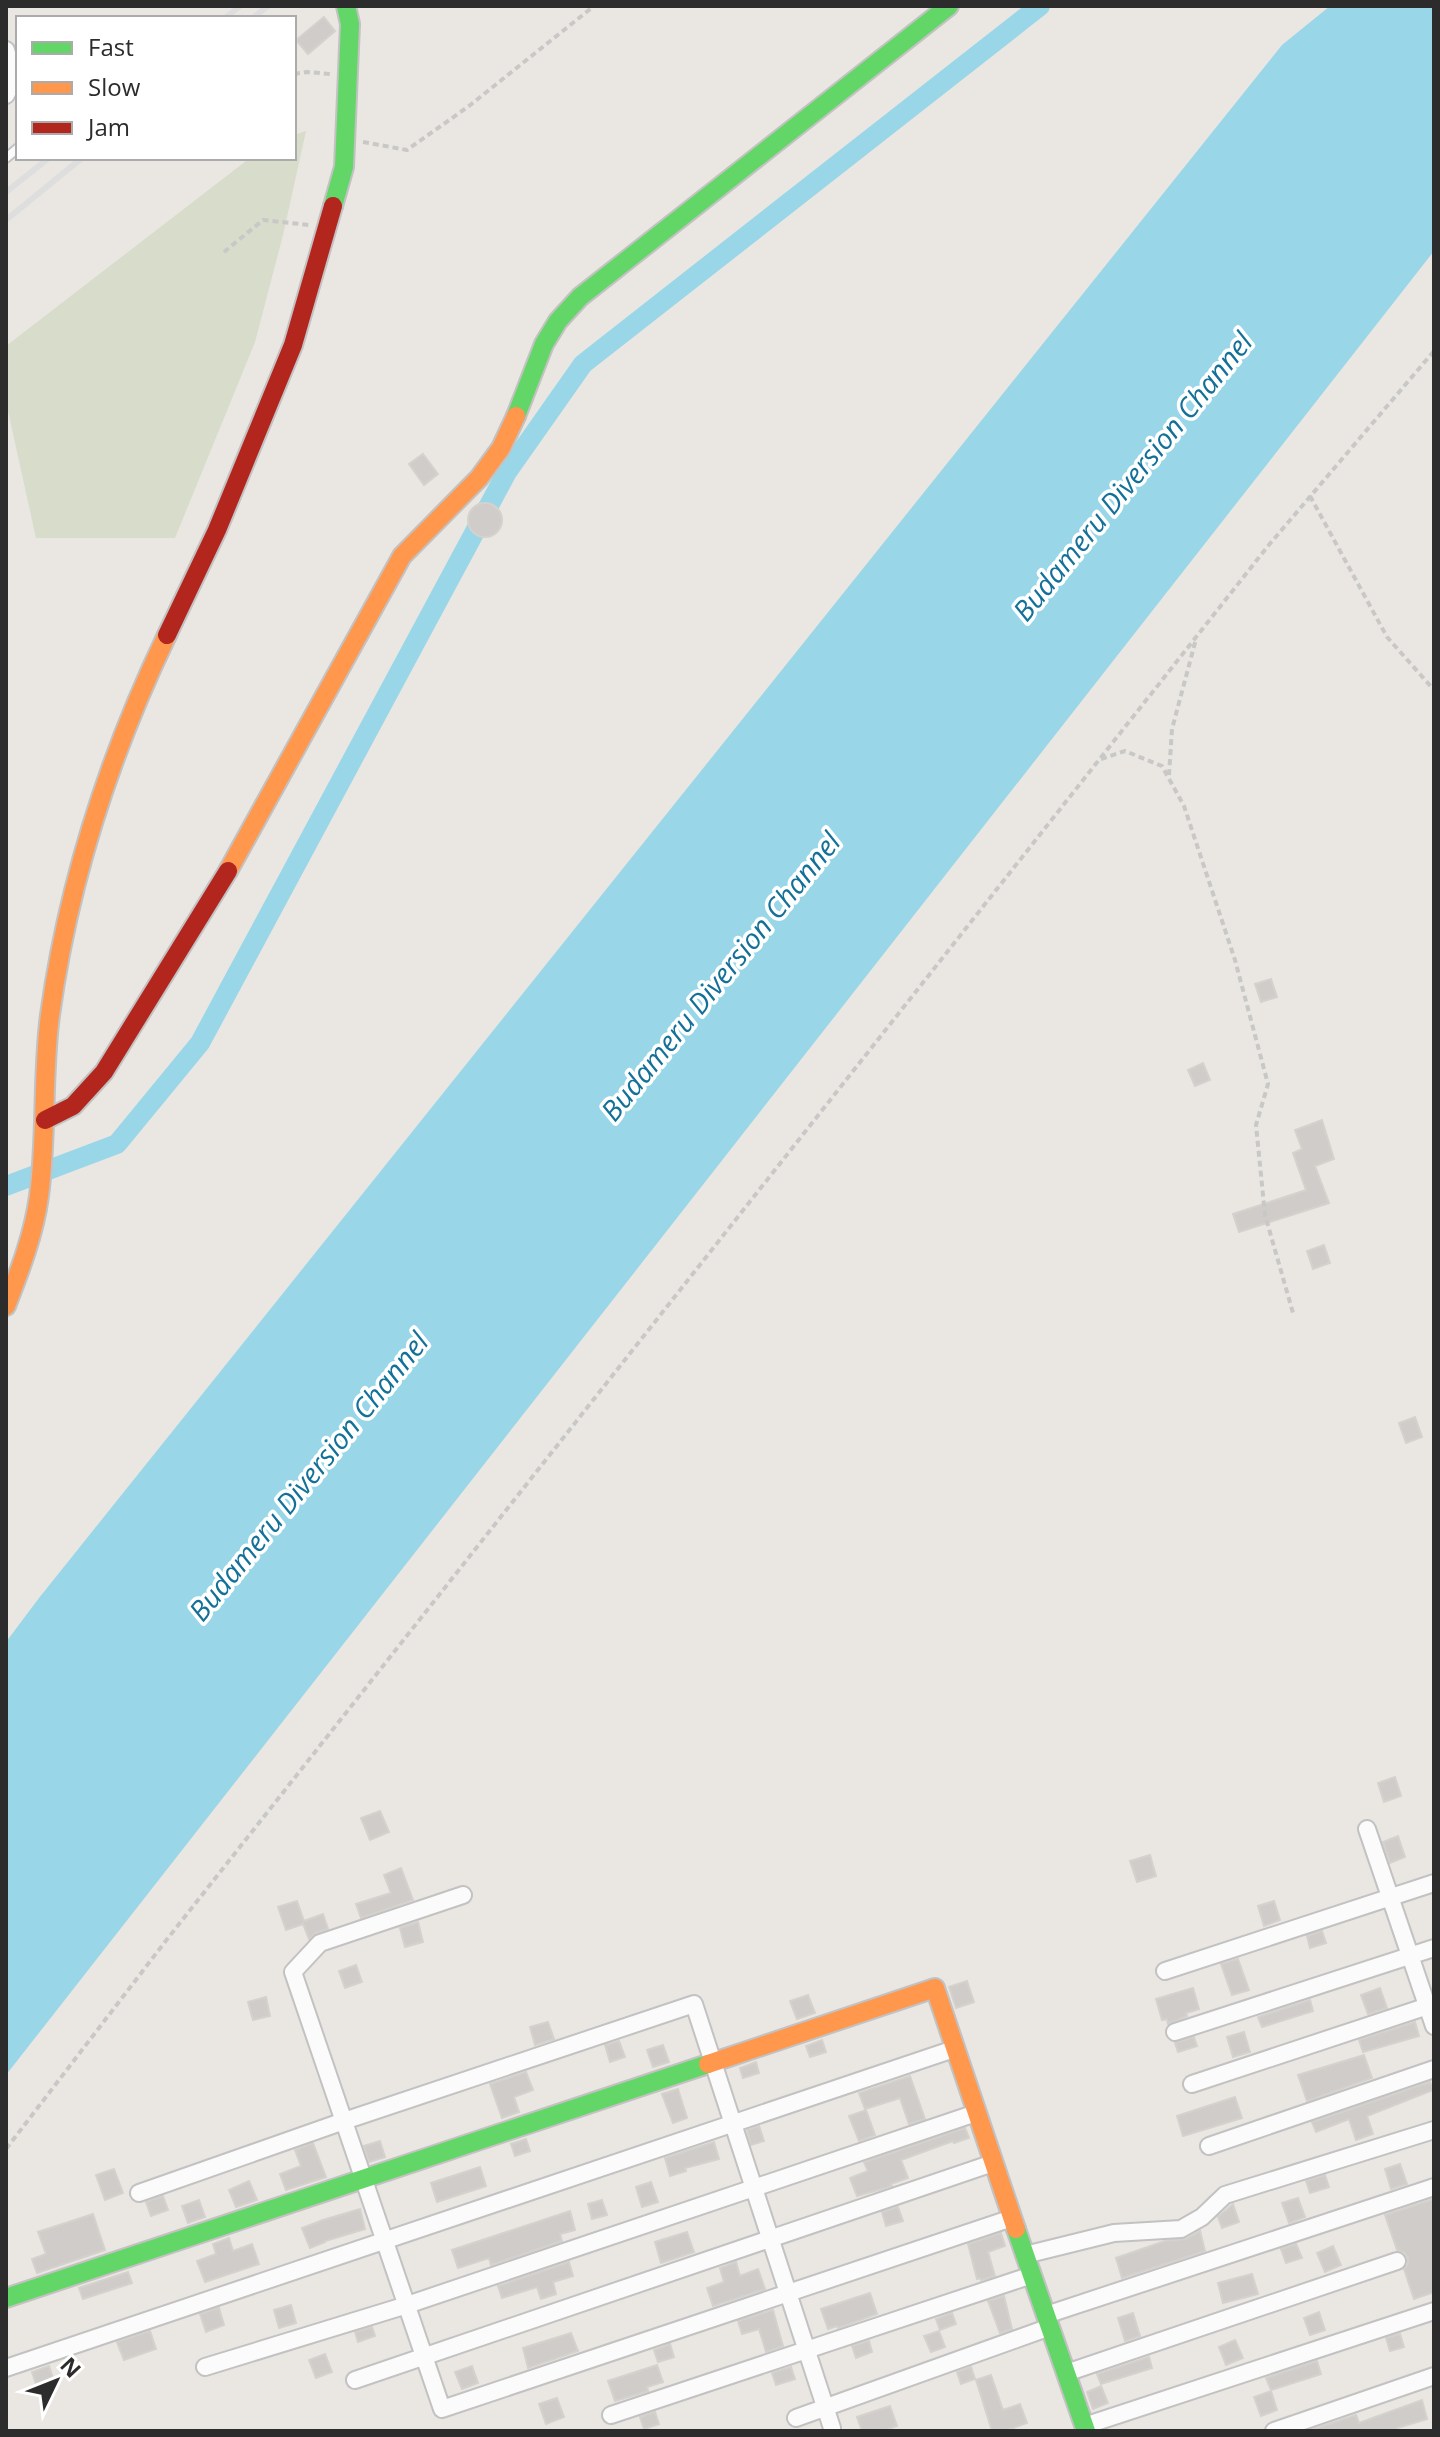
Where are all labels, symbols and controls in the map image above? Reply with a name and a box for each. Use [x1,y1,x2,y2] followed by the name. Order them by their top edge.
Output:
[16,16,296,160] legend
[88,30,134,63] text: Fast
[88,70,141,103] text: Slow
[86,110,130,143] text: Jam
[1003,323,1261,628] water label: Budameru Diversion Channel
[591,823,849,1128] water label: Budameru Diversion Channel
[179,1323,437,1628] water label: Budameru Diversion Channel
[16,2341,96,2421] north arrow
[54,2350,88,2383] text: N

